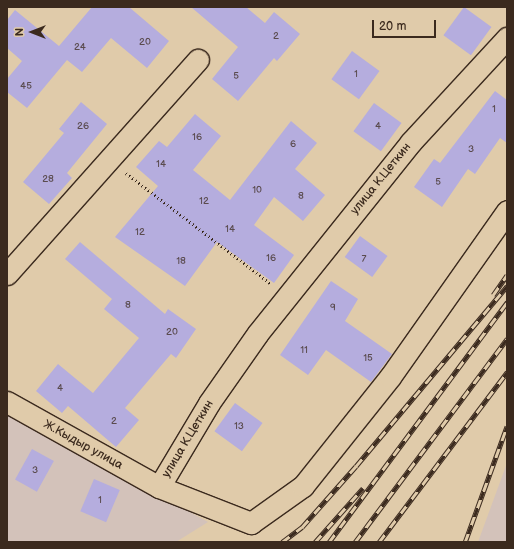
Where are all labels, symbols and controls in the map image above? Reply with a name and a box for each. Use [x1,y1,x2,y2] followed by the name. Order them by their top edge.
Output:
[12,12,52,52] north arrow
[374,12,438,38] scale bar
[379,19,406,34] text: 20 m
[13,28,26,36] text: N
[273,31,279,43] house number: 2
[139,37,151,49] house number: 20
[74,42,86,54] house number: 24
[354,69,358,81] house number: 1
[233,71,239,83] house number: 5
[20,81,32,93] house number: 45
[492,104,496,116] house number: 1
[77,121,89,133] house number: 26
[375,121,381,133] house number: 4
[192,132,202,144] house number: 16
[290,139,296,151] house number: 6
[348,140,414,218] street label: улица К.Цеткин
[468,144,474,156] house number: 3
[156,159,166,171] house number: 14
[42,174,54,186] house number: 28
[435,177,441,189] house number: 5
[252,185,262,197] house number: 10
[298,191,304,203] house number: 8
[199,196,209,208] house number: 12
[225,224,235,236] house number: 14
[135,227,145,239] house number: 12
[266,253,276,265] house number: 16
[362,254,366,266] house number: 7
[176,256,186,268] house number: 18
[125,300,131,312] house number: 8
[330,302,336,314] house number: 9
[166,327,178,339] house number: 20
[300,345,308,357] house number: 11
[363,353,373,365] house number: 15
[57,383,63,395] house number: 4
[159,398,217,480] street label: улица К.Цеткин
[111,416,117,428] house number: 2
[41,417,125,473] street label: Ж.Кыдыр улица
[234,421,244,433] house number: 13
[32,465,38,477] house number: 3
[98,495,102,507] house number: 1

